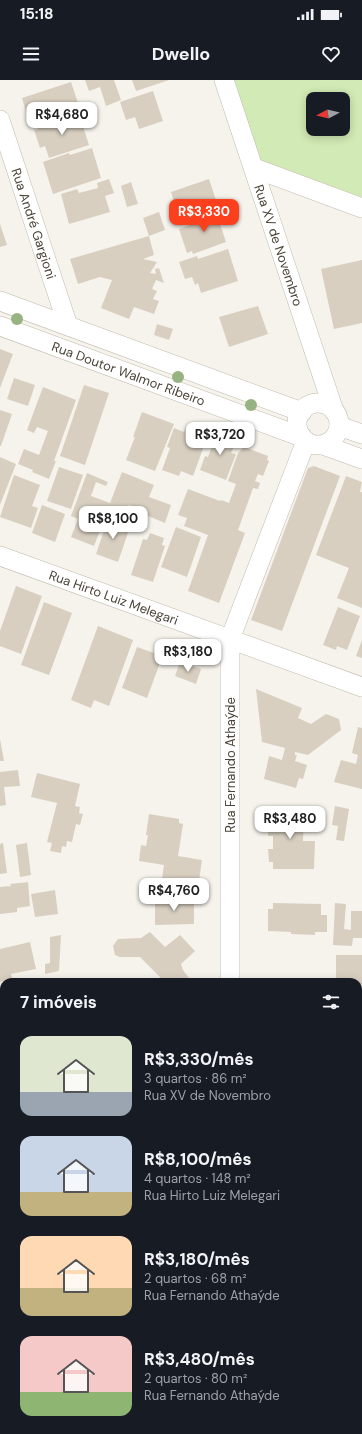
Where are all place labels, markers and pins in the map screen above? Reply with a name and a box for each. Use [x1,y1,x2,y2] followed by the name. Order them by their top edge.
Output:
[25,102,99,136] pin: R$4,680
[167,199,241,233] pin: R$3,330
[183,422,257,456] pin: R$3,720
[76,506,150,540] pin: R$8,100
[151,639,225,673] pin: R$3,180
[253,806,327,840] pin: R$3,480
[137,878,211,912] pin: R$4,760

